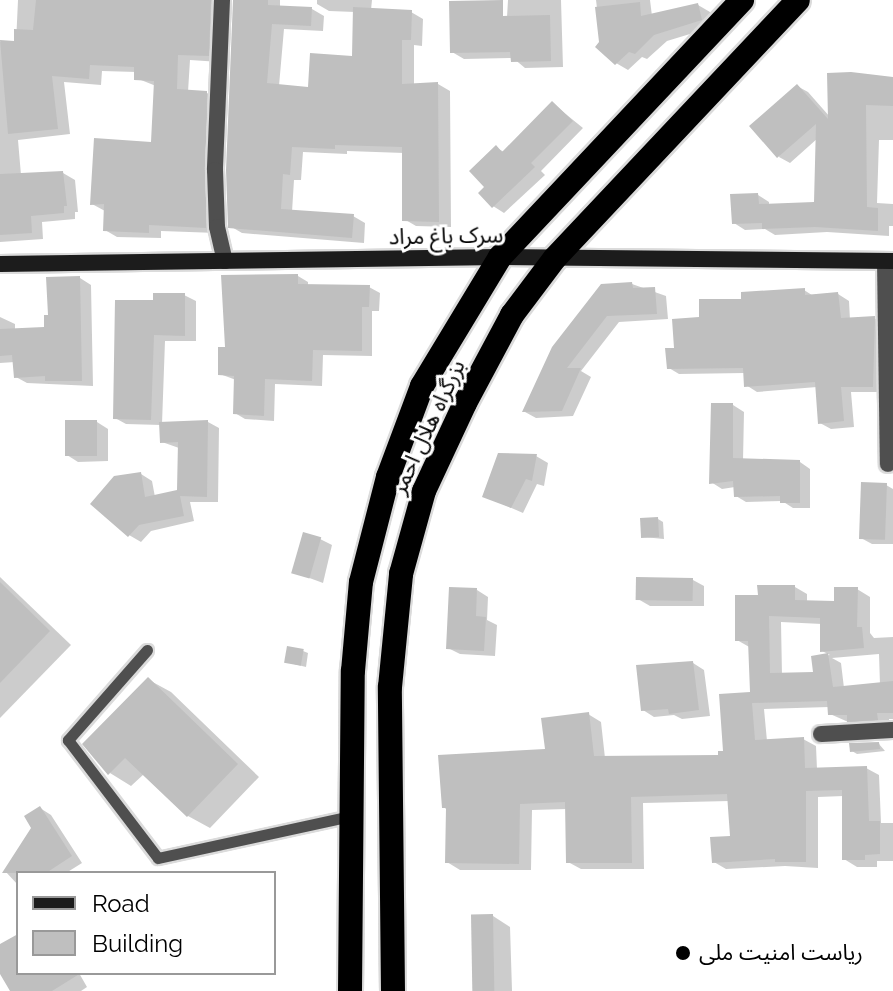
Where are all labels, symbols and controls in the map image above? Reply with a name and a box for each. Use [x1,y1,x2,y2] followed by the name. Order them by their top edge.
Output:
[389,222,503,250] street label: سرک باغ مراد
[385,356,471,498] street label: بزرگراه هلال احمر
[16,871,276,975] legend
[92,889,150,918] text: Road
[92,929,183,958] text: Building
[699,940,863,966] place label: ریاست امنیت ملی
[674,944,692,962] marker: ریاست امنیت ملی

